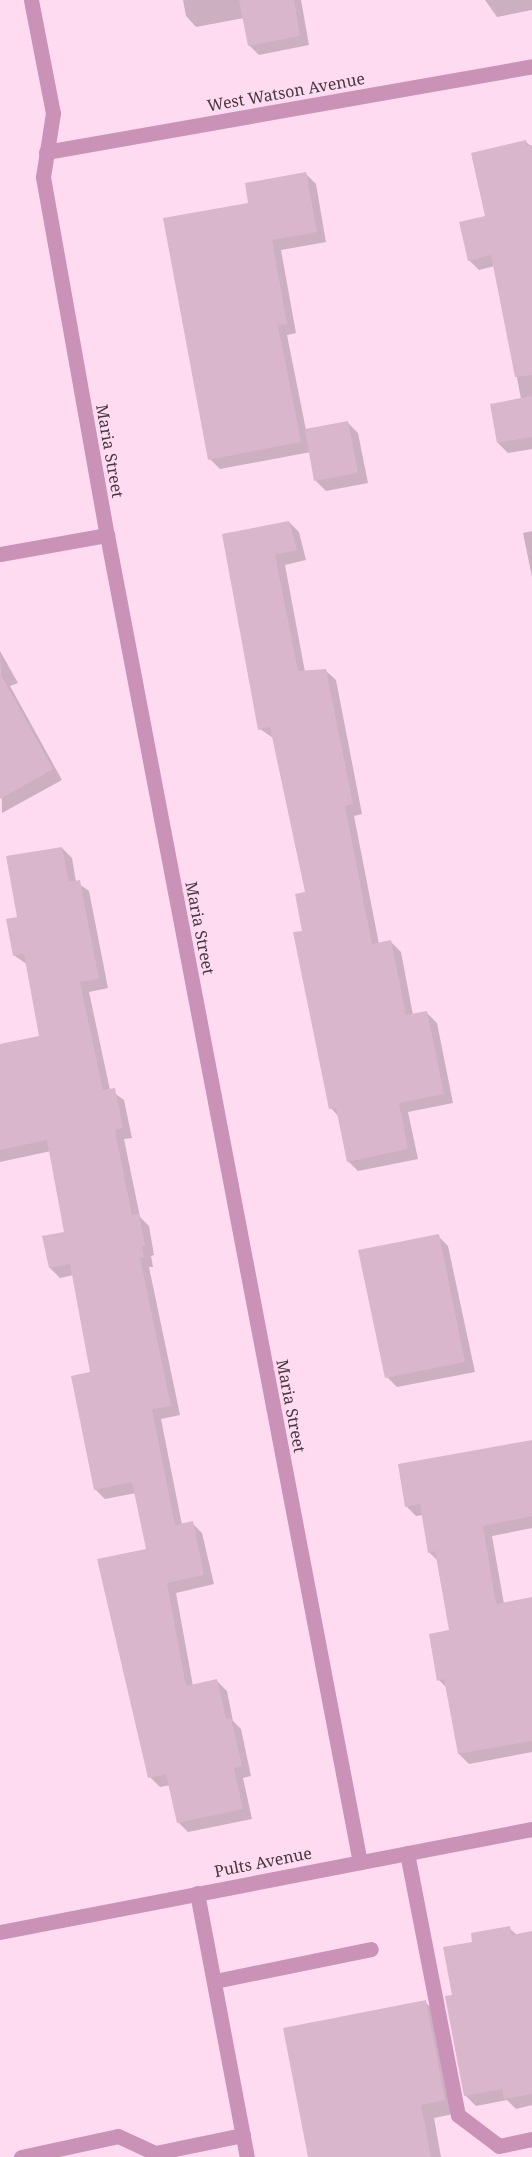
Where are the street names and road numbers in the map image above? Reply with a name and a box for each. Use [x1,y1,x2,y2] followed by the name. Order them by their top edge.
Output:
[206,69,366,115] street label: West Watson Avenue
[92,403,128,499] street label: Maria Street
[182,880,218,976] street label: Maria Street
[273,1358,309,1454] street label: Maria Street
[213,1843,313,1881] street label: Pults Avenue

